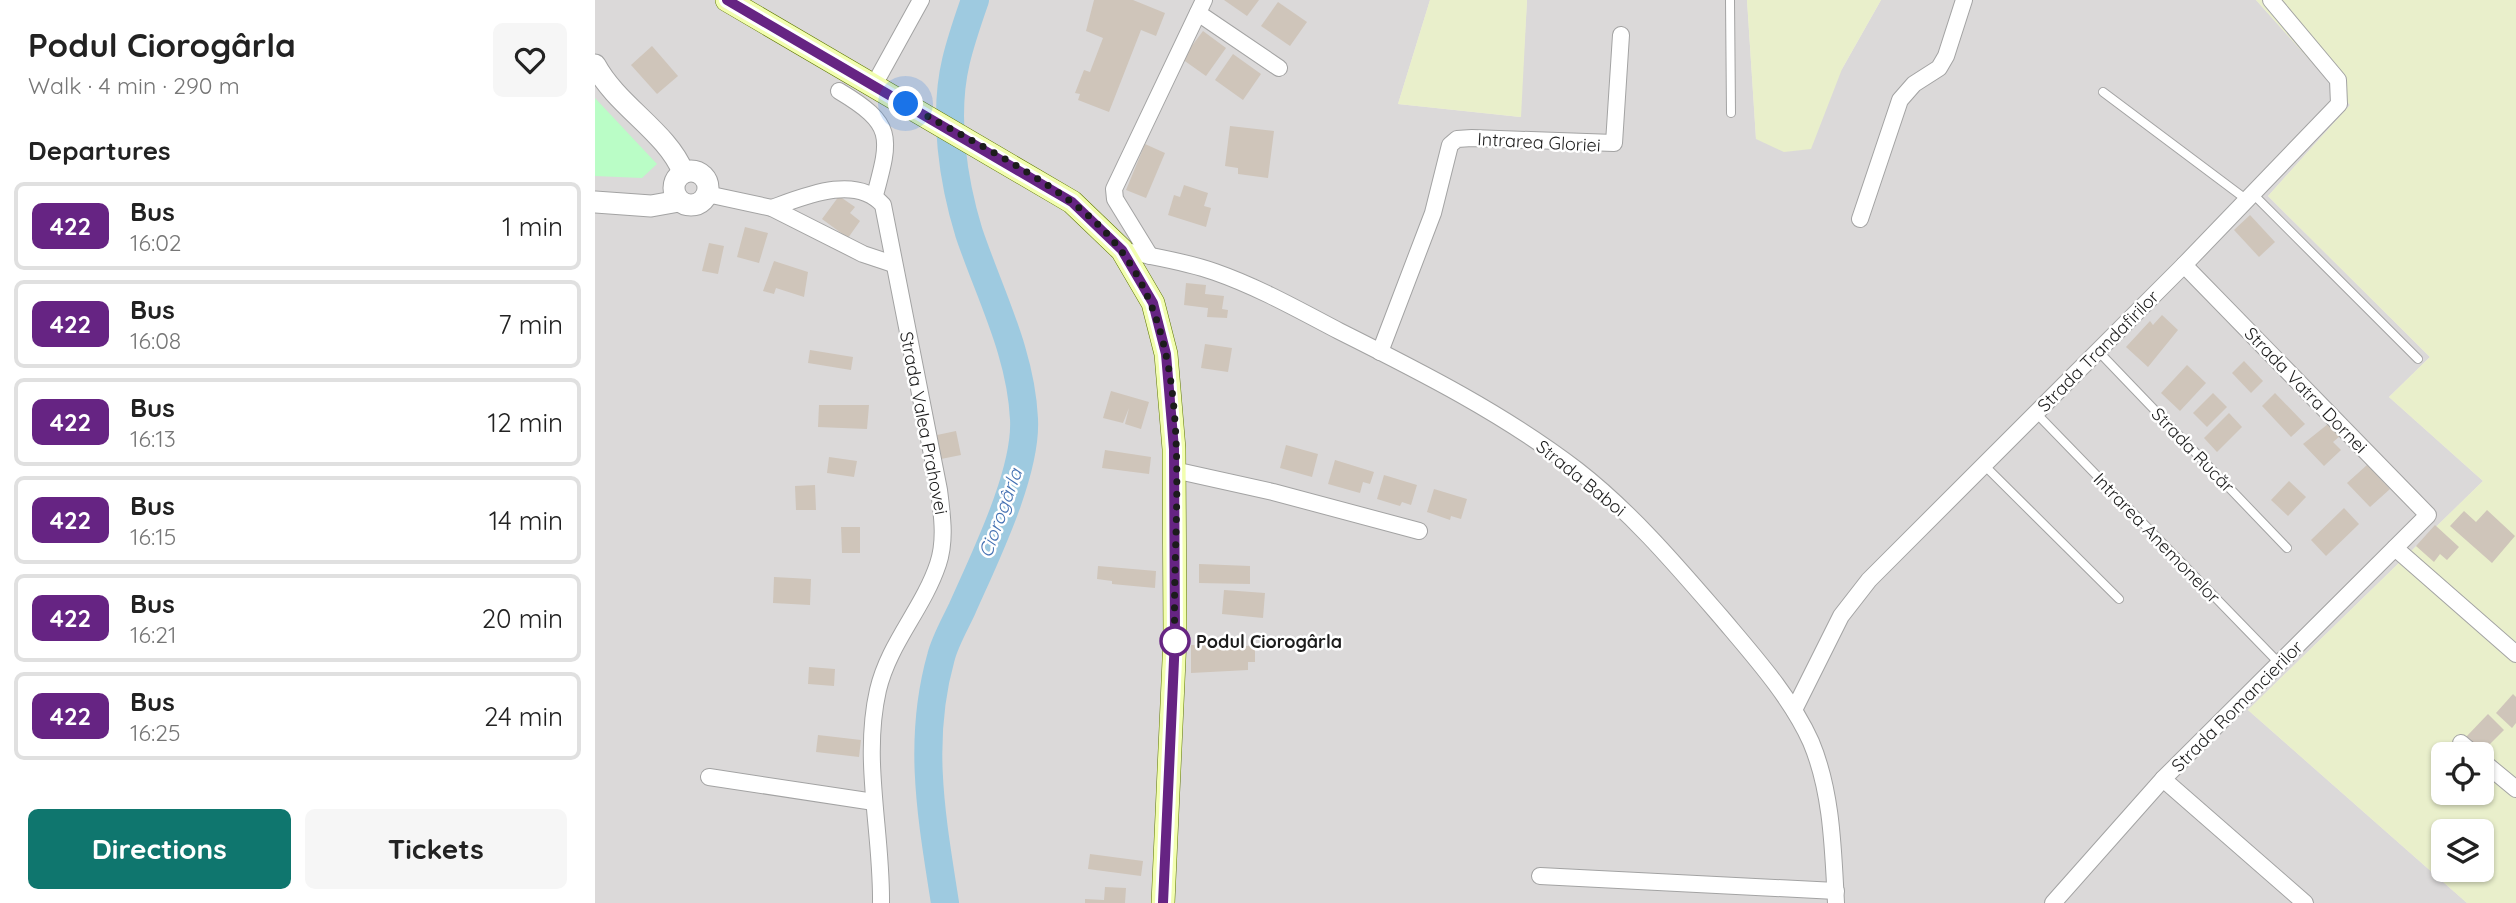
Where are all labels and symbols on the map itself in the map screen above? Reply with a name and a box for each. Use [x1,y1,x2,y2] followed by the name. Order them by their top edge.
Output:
[888,86,923,121] your location
[1477,127,1601,157] street label: Intrarea Gloriei
[2032,285,2164,417] street label: Strada Trandafirilor
[2240,322,2372,458] street label: Strada Vatra Dornei
[895,329,953,517] street label: Strada Valea Prahovei
[2147,402,2239,498] street label: Strada Rucăr
[1531,435,1631,521] street label: Strada Baboi
[973,464,1028,561] water label: Ciorogârla
[2089,468,2225,608] street label: Intrarea Anemonelor
[1160,626,1190,656] marker: Podul Ciorogârla
[1196,630,1342,653] place label: Podul Ciorogârla
[2166,635,2308,777] street label: Strada Romancierilor

